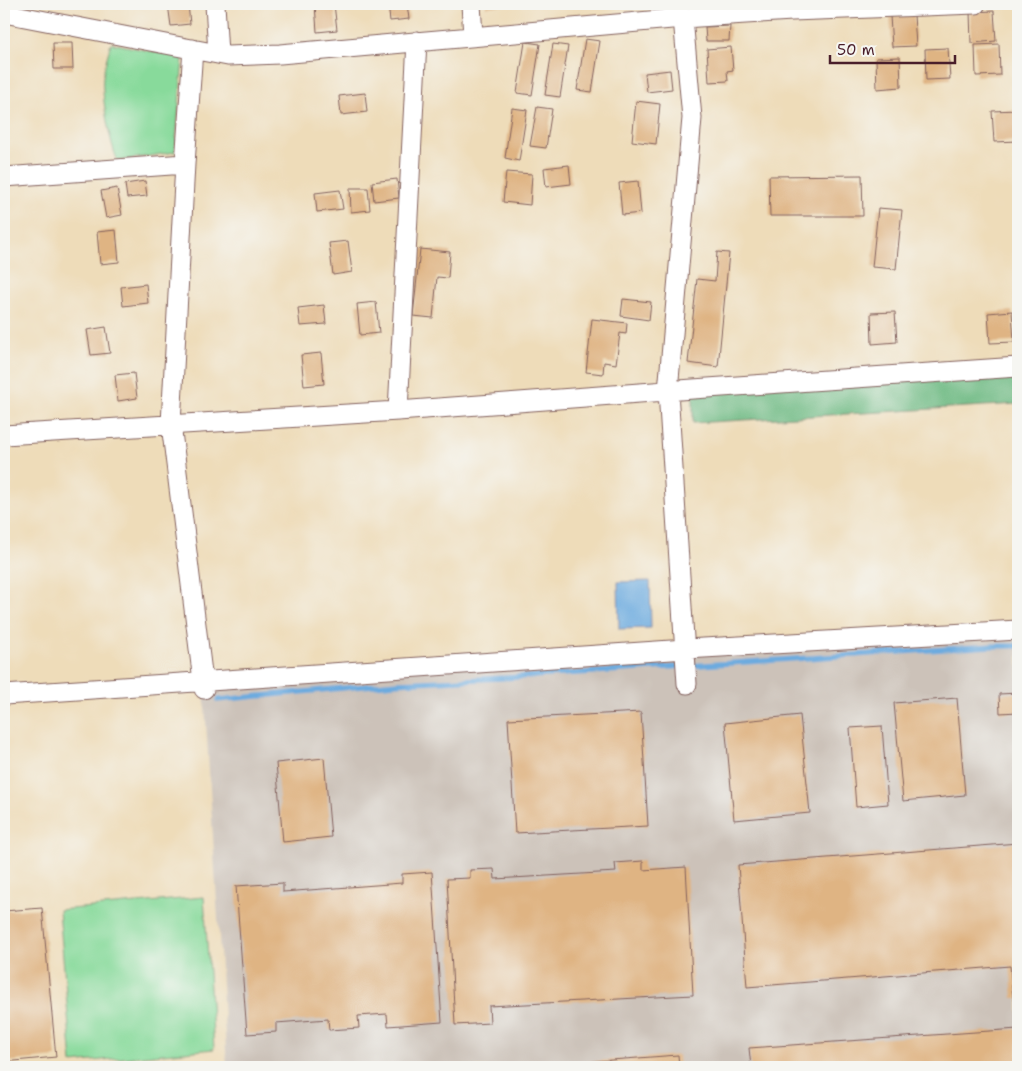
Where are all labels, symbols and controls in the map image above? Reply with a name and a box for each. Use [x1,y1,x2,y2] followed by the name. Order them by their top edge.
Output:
[830,32,954,64] scale bar
[837,40,875,60] text: 50 m

